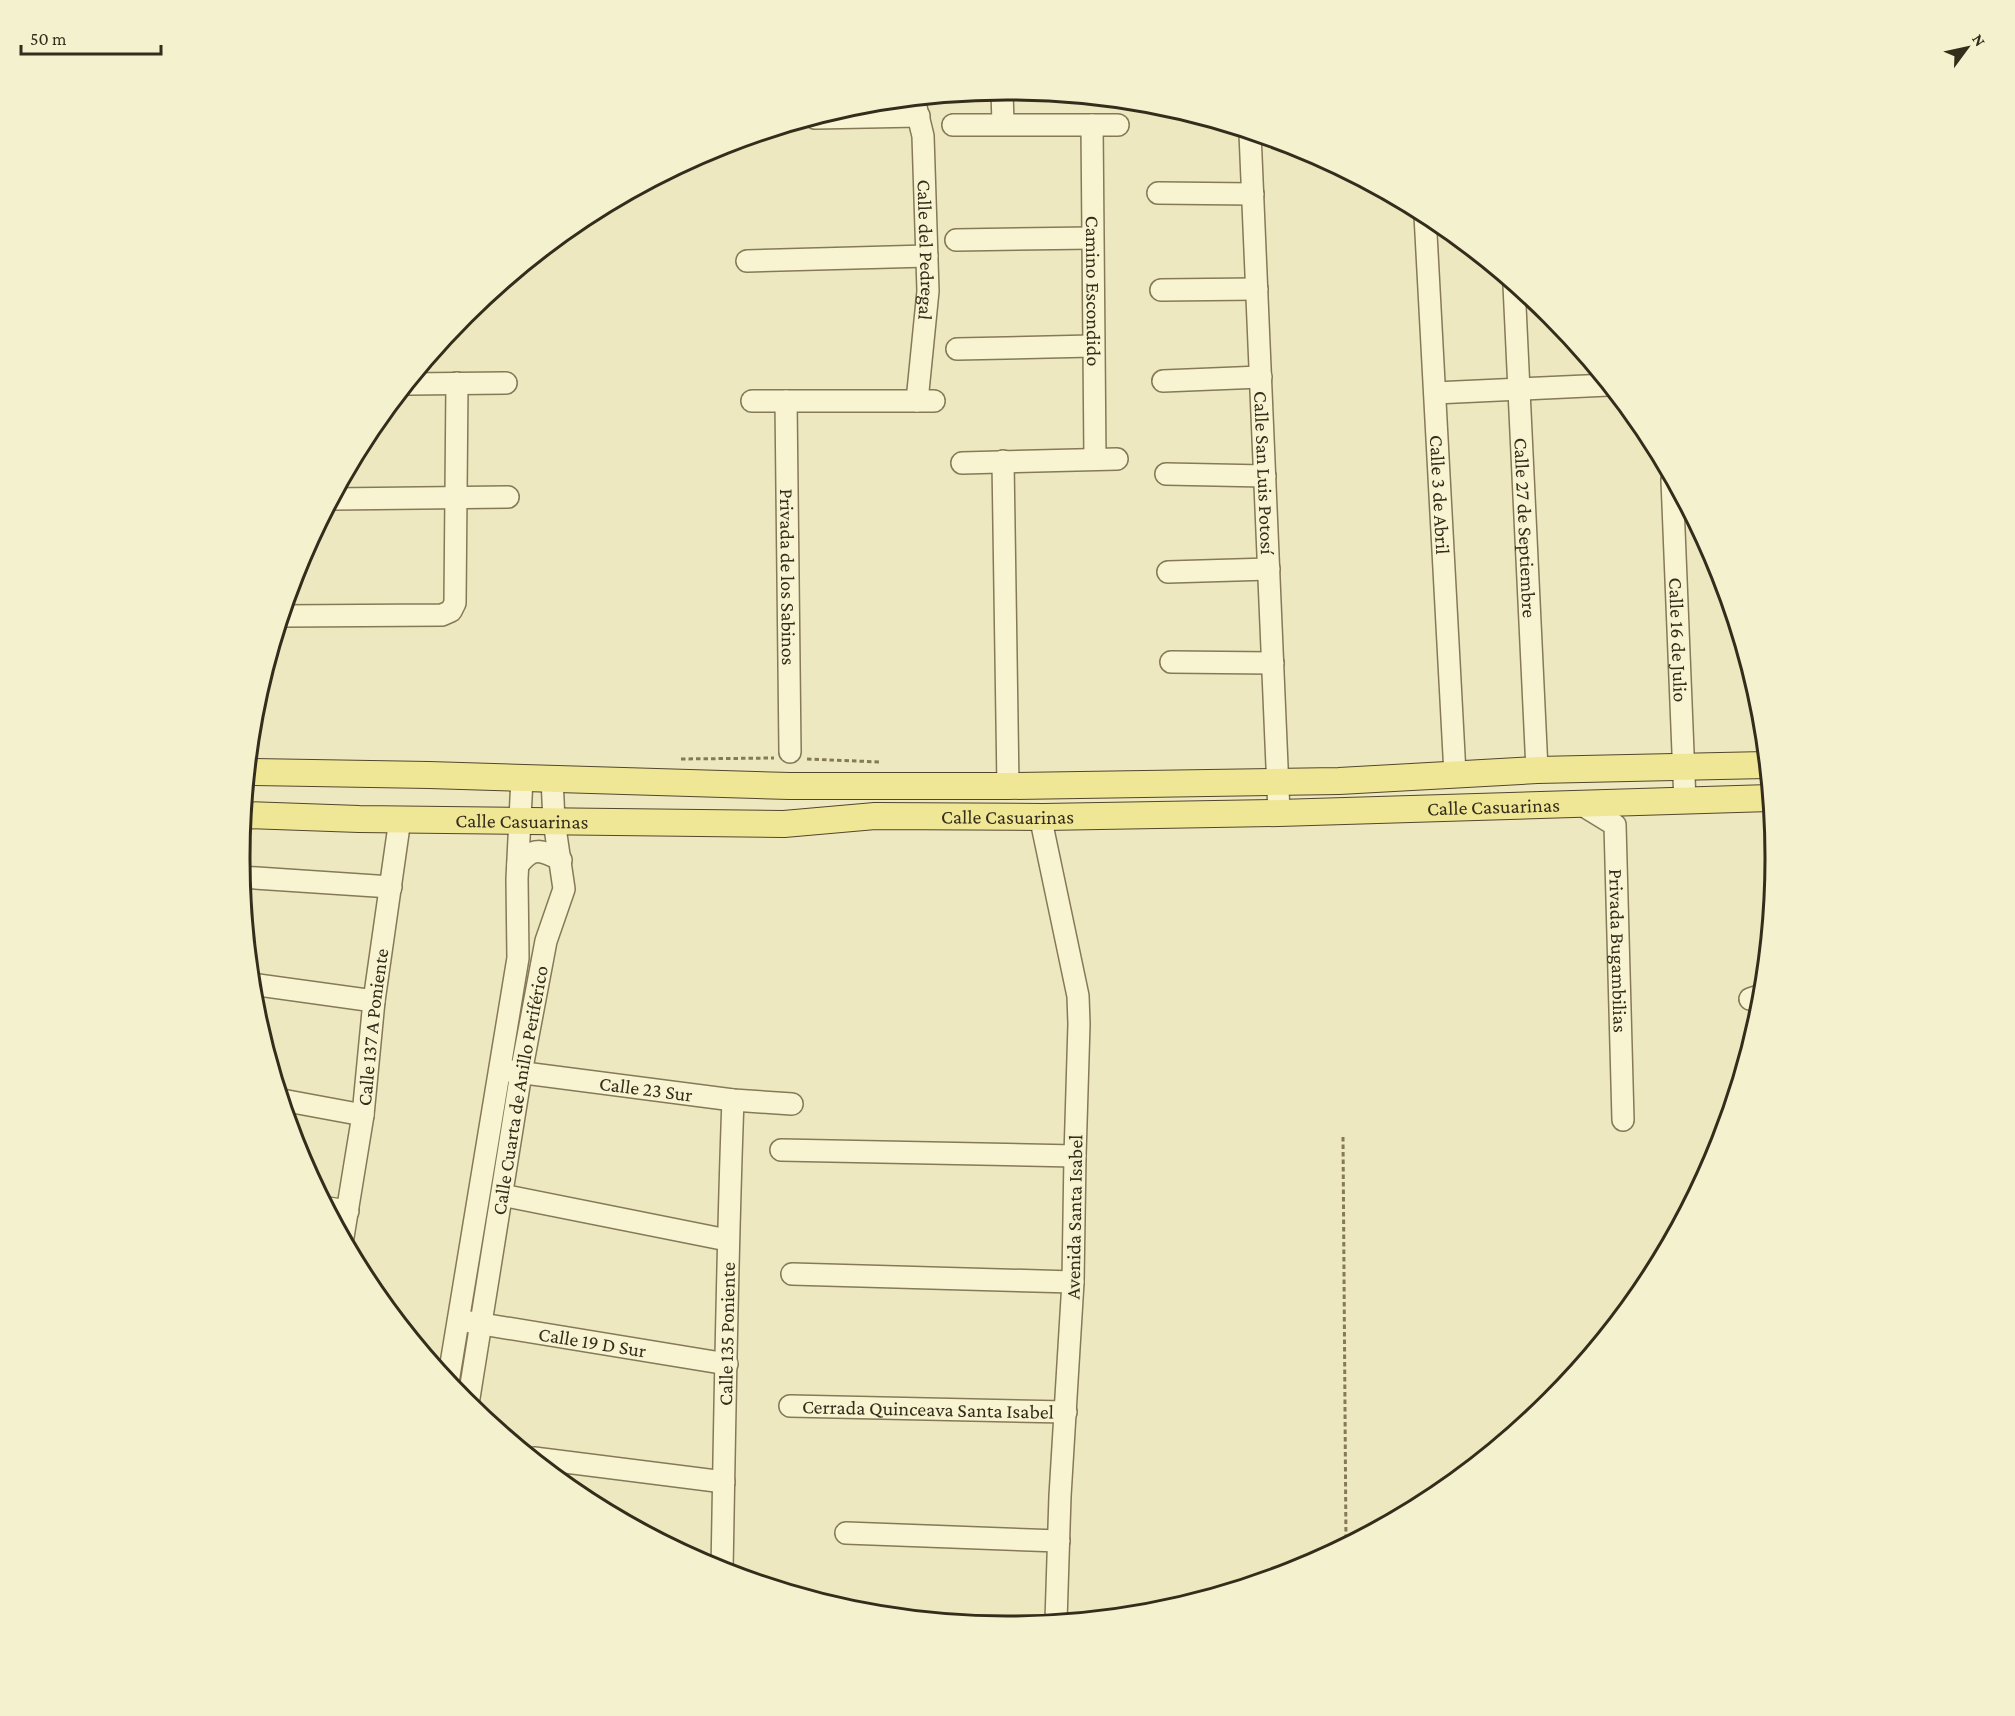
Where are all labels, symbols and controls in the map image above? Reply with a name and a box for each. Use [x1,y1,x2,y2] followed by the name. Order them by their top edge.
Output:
[21,18,160,56] scale bar
[1937,18,1997,78] north arrow
[30,29,67,49] text: 50 m
[1969,31,1989,49] text: N
[913,179,939,321] street label: Calle del Pedregal
[1082,216,1105,366] street label: Camino Escondido
[1250,391,1279,556] street label: Calle San Luis Potosí
[1426,434,1454,555] street label: Calle 3 de Abril
[1510,437,1541,619] street label: Calle 27 de Septiembre
[776,488,800,666] street label: Privada de los Sabinos
[1665,577,1692,703] street label: Calle 16 de Julio
[1427,793,1560,819] street label: Calle Casuarinas
[941,805,1074,828] street label: Calle Casuarinas
[455,809,589,833] street label: Calle Casuarinas
[1605,869,1632,1033] street label: Privada Bugambilias
[353,947,392,1107] street label: Calle 137 A Poniente
[487,964,552,1217] street label: Calle Cuarta de Anillo Periférico
[598,1072,694,1106] street label: Calle 23 Sur
[1062,1134,1086,1300] street label: Avenida Santa Isabel
[714,1262,739,1406] street label: Calle 135 Poniente
[537,1322,648,1362] street label: Calle 19 D Sur
[802,1395,1054,1423] street label: Cerrada Quinceava Santa Isabel

